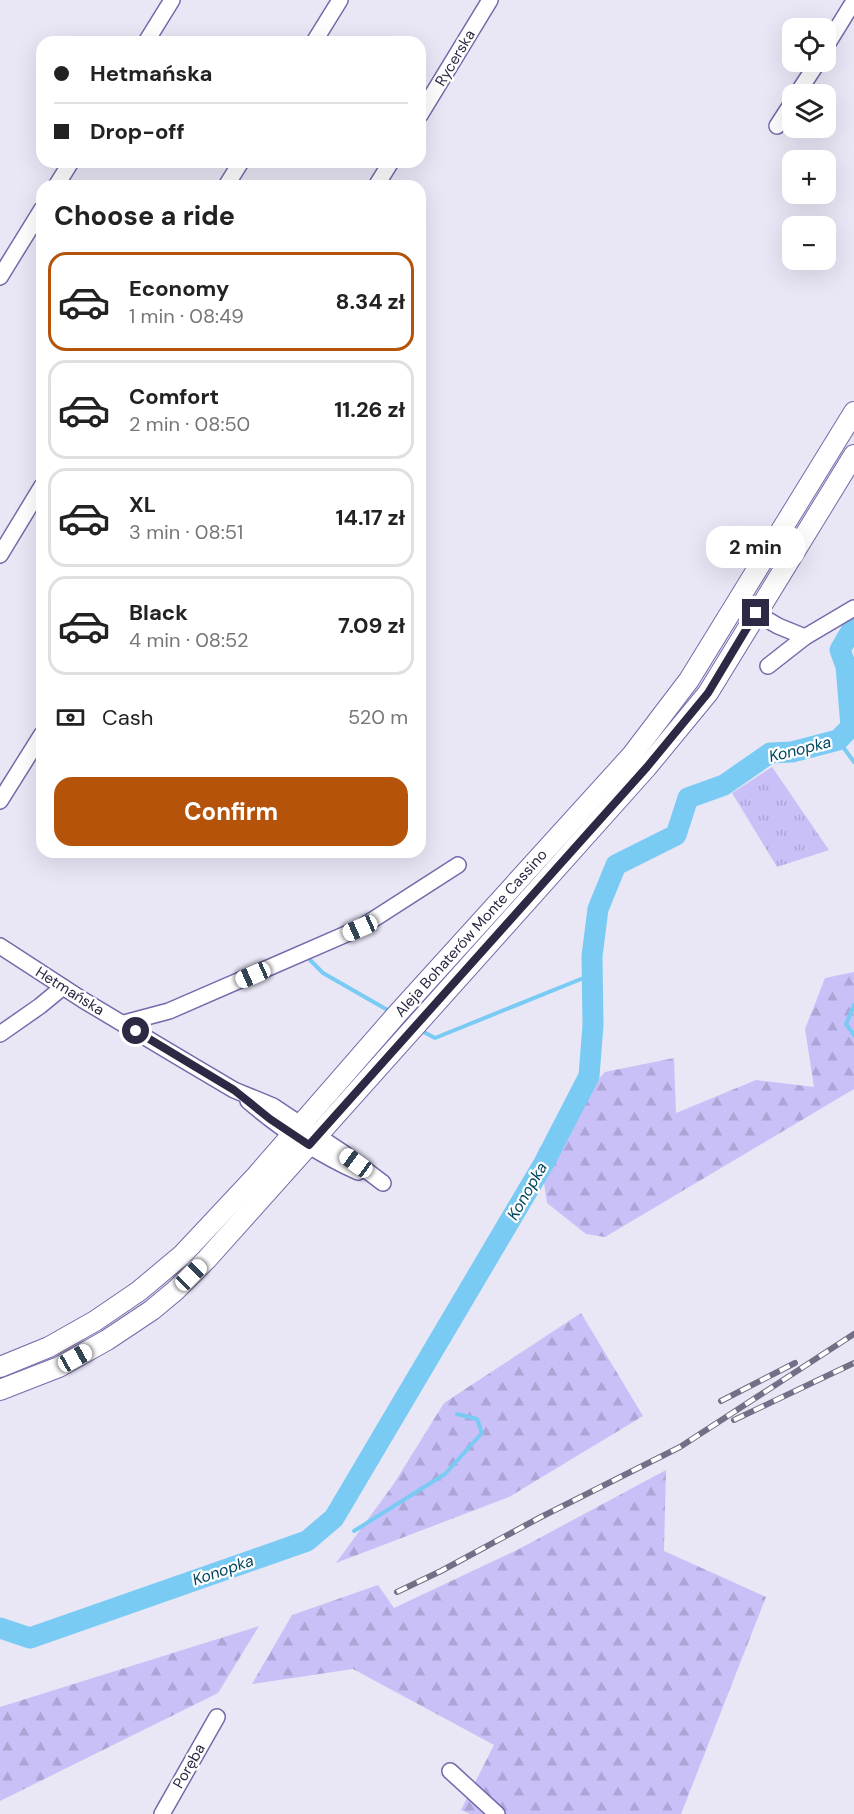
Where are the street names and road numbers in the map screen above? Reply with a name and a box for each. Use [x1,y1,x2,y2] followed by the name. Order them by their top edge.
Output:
[430,26,480,90] street label: Rycerska
[390,845,552,1021] street label: Aleja Bohaterów Monte Cassino
[32,962,108,1020] street label: Hetmańska
[168,1740,210,1792] street label: Poręba

